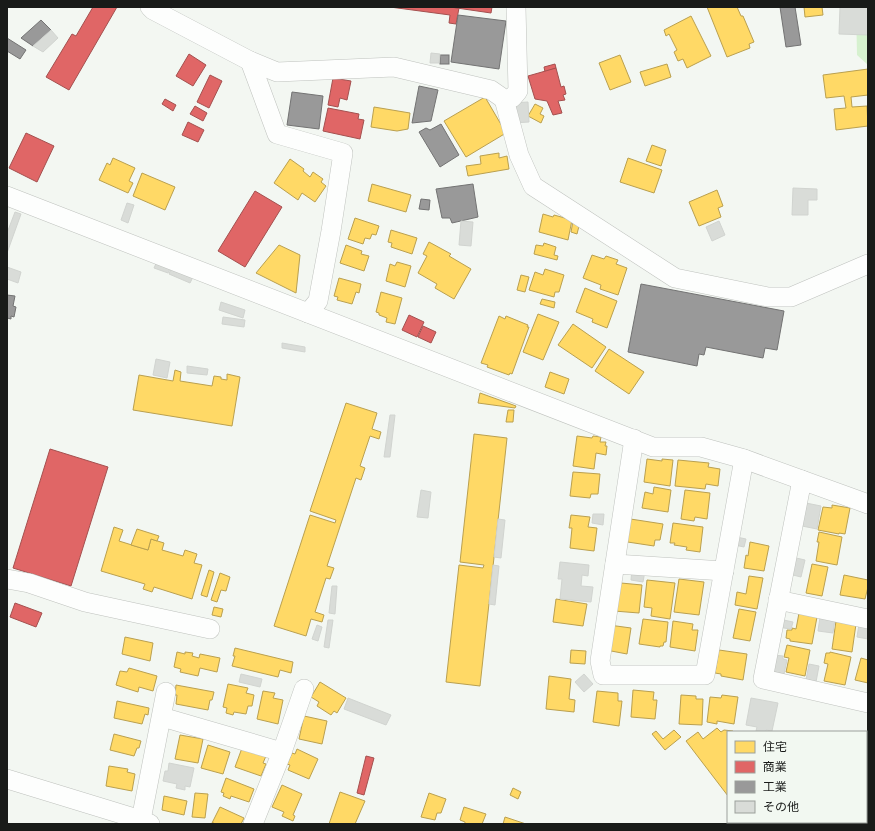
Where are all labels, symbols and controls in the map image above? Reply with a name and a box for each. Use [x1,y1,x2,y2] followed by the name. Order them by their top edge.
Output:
[727,731,867,823] legend
[763,739,787,754] text: 住宅
[763,759,787,774] text: 商業
[763,779,787,794] text: 工業
[763,799,799,814] text: その他

